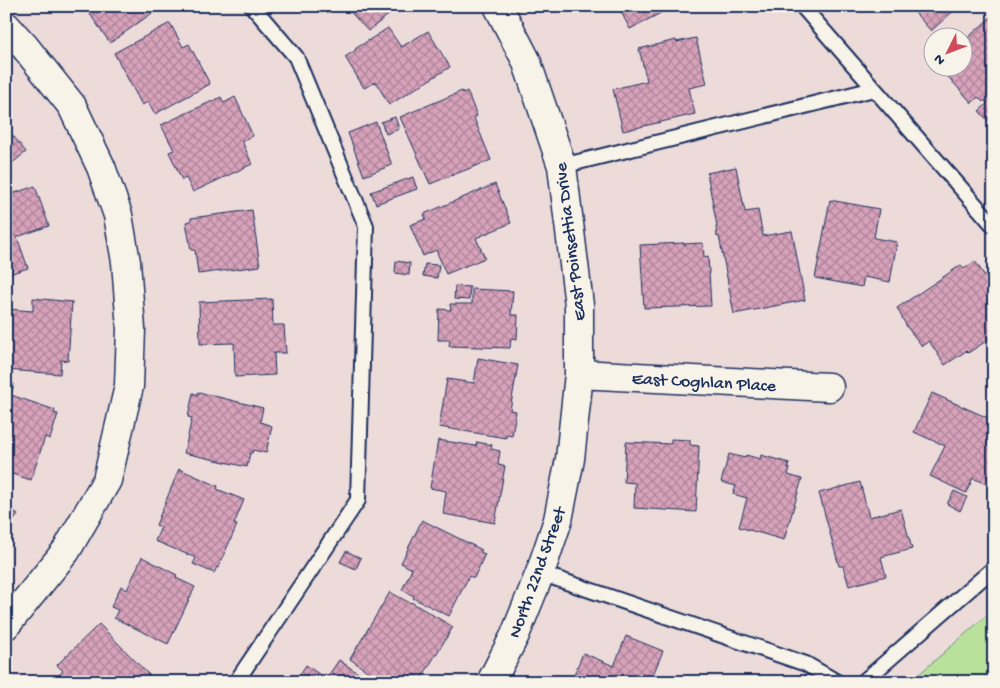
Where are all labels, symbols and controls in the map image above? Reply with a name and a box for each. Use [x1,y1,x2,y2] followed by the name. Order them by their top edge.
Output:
[922,28,972,78] north arrow
[931,50,950,68] text: N
[551,161,592,322] street label: East Poinsettia Drive
[631,369,777,398] street label: East Coghlan Place
[505,503,572,641] street label: North 22nd Street

